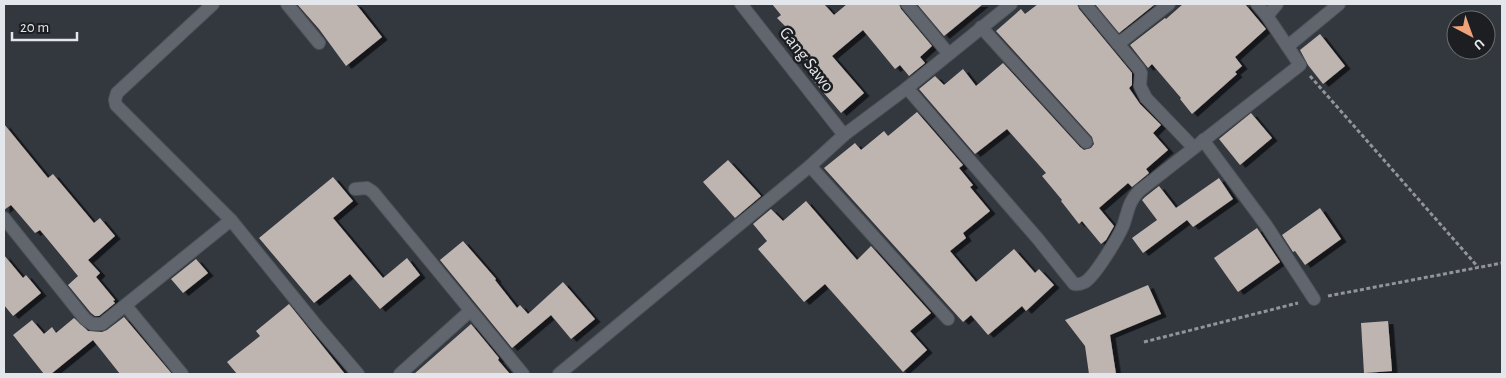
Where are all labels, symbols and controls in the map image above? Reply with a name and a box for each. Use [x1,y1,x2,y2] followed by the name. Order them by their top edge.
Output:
[12,10,78,42] scale bar
[1446,10,1496,60] north arrow
[20,20,49,35] text: 20 m
[776,24,837,96] street label: Gang Sawo
[1471,36,1487,52] text: U

